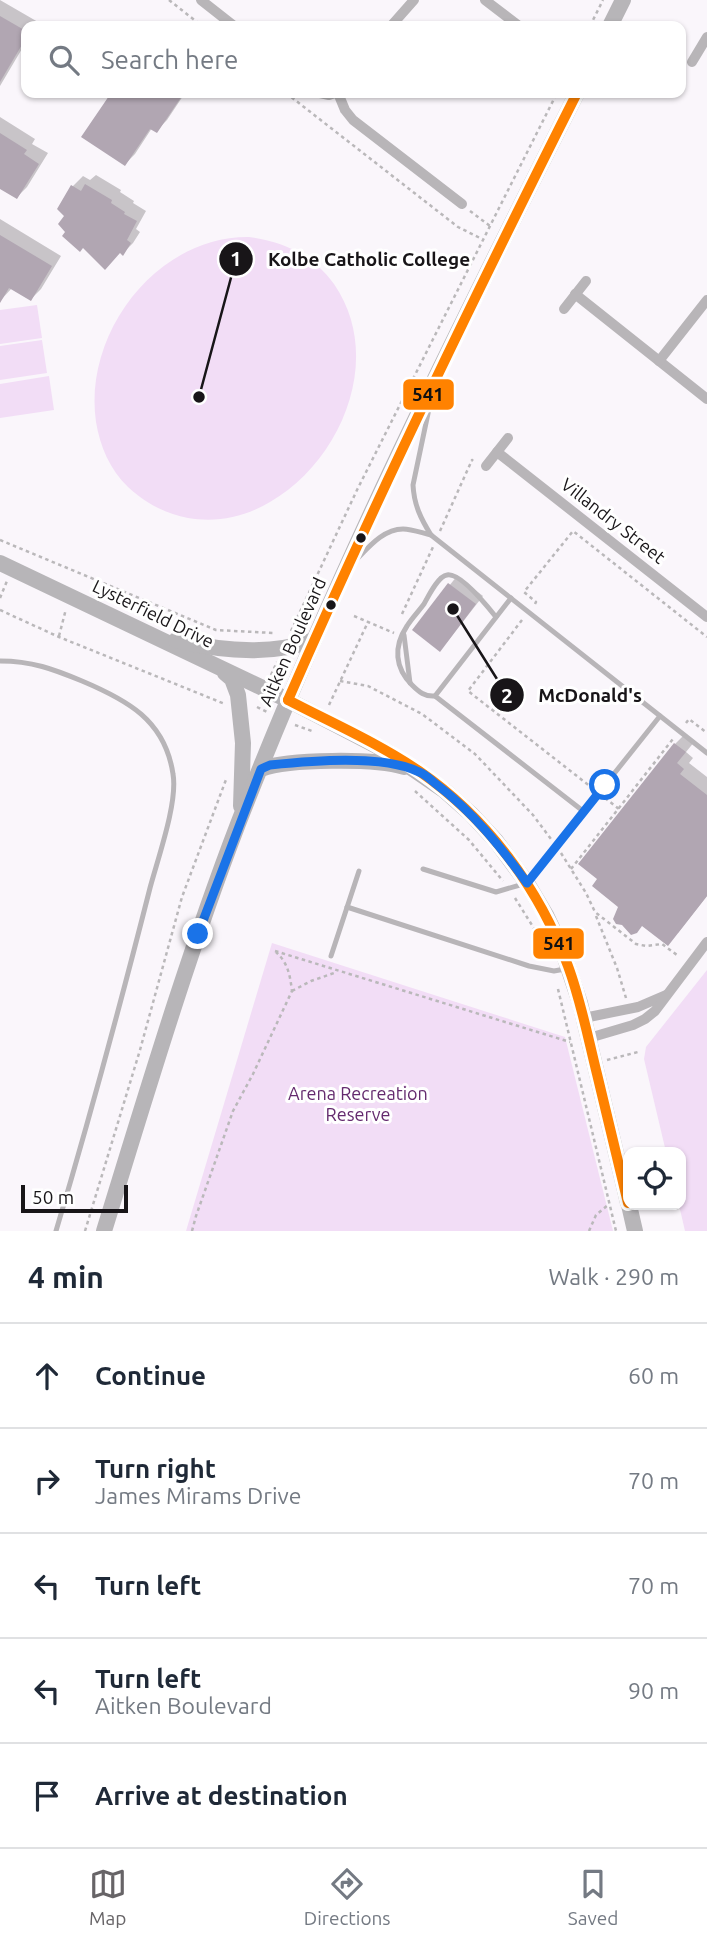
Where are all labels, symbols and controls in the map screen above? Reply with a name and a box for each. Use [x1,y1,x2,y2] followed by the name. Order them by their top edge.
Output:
[21,21,686,98] search box
[45,41,83,79] icon: search
[101,45,238,74] text: Search here
[219,239,484,279] callout: Kolbe Catholic College
[230,246,242,270] text: 1
[268,248,470,270] text: Kolbe Catholic College
[402,378,455,411] line badge: 541
[412,383,444,405] text: 541
[558,473,669,567] street label: Villandry Street
[354,531,368,545] unlabelled marker
[255,574,329,709] street label: Aitken Boulevard
[90,575,217,651] street label: Lysterfield Drive
[324,598,338,612] unlabelled marker
[489,675,656,715] callout: McDonald's
[501,683,513,707] text: 2
[538,684,642,706] text: McDonald's
[589,769,620,800] route start
[182,918,213,949] route end
[532,927,585,960] line badge: 541
[543,932,575,954] text: 541
[288,1083,428,1124] park label: Arena Recreation Reserve
[623,1147,686,1210] map controls
[623,1147,686,1210] button: locate
[21,1182,128,1214] scale bar
[32,1186,74,1208] text: 50 m
[28,1260,104,1294] text: 4 min
[548,1264,679,1289] text: Walk · 290 m
[28,1357,66,1395] icon: ahead
[95,1361,206,1390] text: Continue
[628,1363,679,1388] text: 60 m
[95,1454,216,1483] text: Turn right
[28,1462,66,1500] icon: right
[628,1468,679,1493] text: 70 m
[95,1483,302,1508] text: James Mirams Drive
[28,1567,66,1605] icon: left
[95,1571,201,1600] text: Turn left
[628,1573,679,1598] text: 70 m
[95,1664,201,1693] text: Turn left
[28,1672,66,1710] icon: left
[628,1678,679,1703] text: 90 m
[95,1693,272,1718] text: Aitken Boulevard
[28,1777,66,1815] icon: arrive
[95,1781,348,1810] text: Arrive at destination
[89,1865,127,1929] tab: Map
[304,1865,391,1929] tab: Directions
[568,1865,618,1929] tab: Saved

